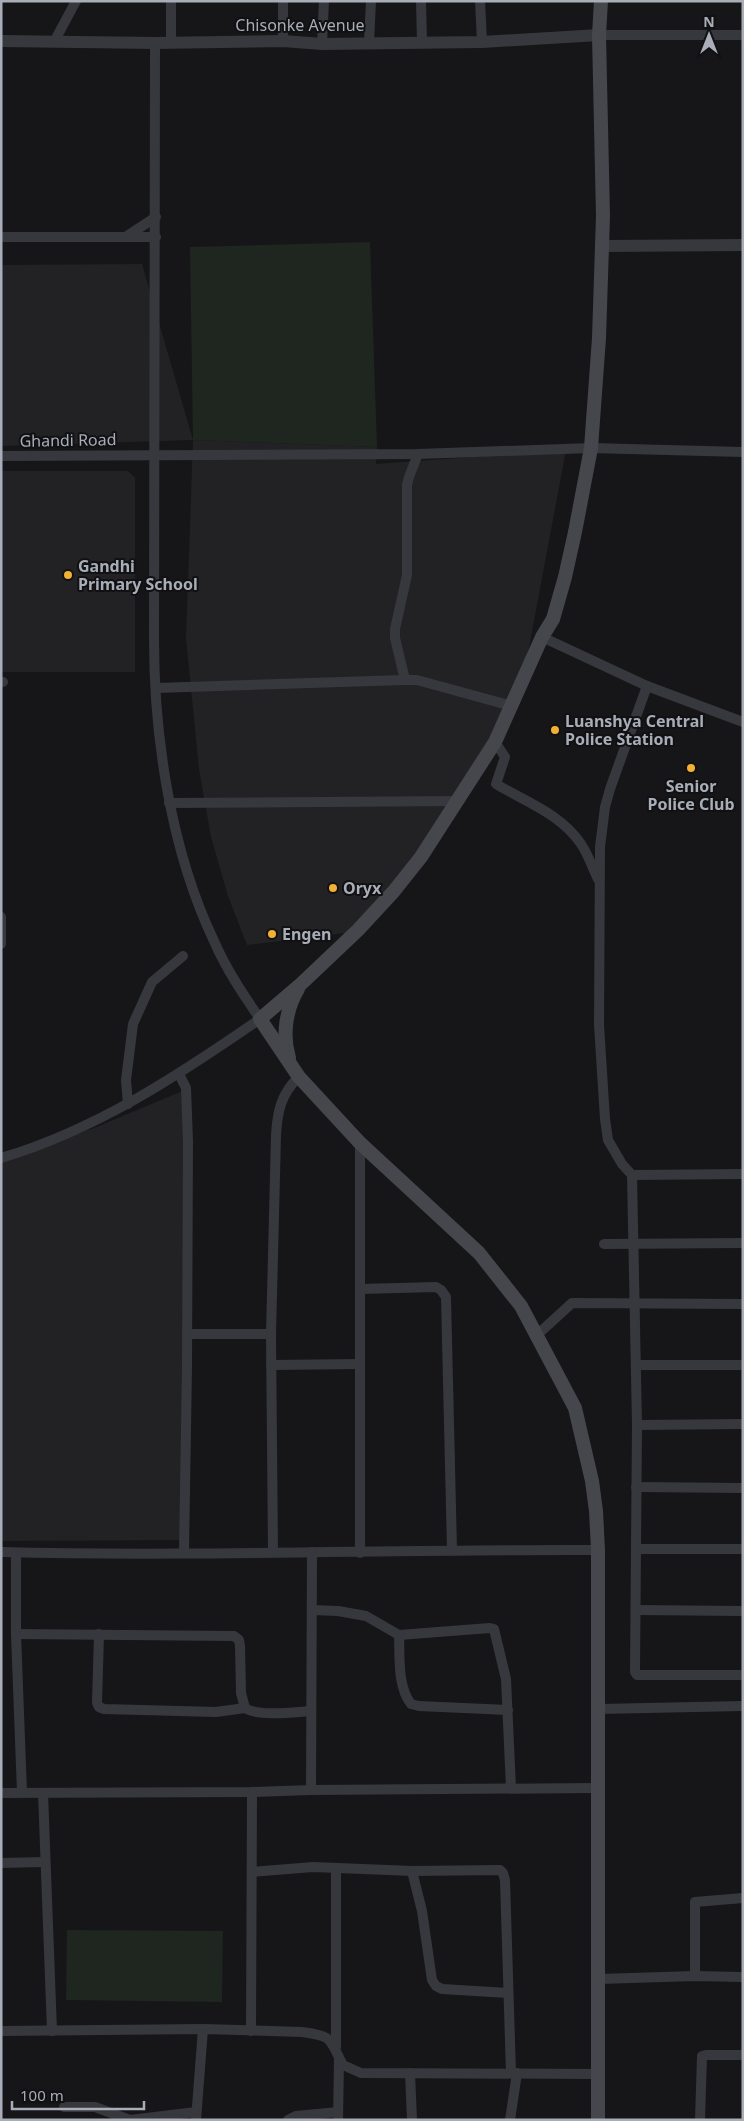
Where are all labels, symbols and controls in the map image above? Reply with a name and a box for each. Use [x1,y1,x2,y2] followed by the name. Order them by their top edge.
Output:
[684,10,734,60] north arrow
[703,12,715,31] text: N
[235,14,365,36] street label: Chisonke Avenue
[19,428,117,452] street label: Ghandi Road
[78,555,198,595] place label: Gandhi Primary School
[62,569,74,581] marker: Gandhi Primary School
[565,710,704,750] place label: Luanshya Central Police Station
[549,724,561,736] marker: Luanshya Central Police Station
[685,762,697,774] marker: Senior Police Club
[647,775,735,815] place label: Senior Police Club
[343,877,382,899] place label: Oryx
[327,882,339,894] marker: Oryx
[282,923,331,945] place label: Engen
[266,928,278,940] marker: Engen
[12,2078,145,2110] scale bar
[20,2085,64,2105] text: 100 m

